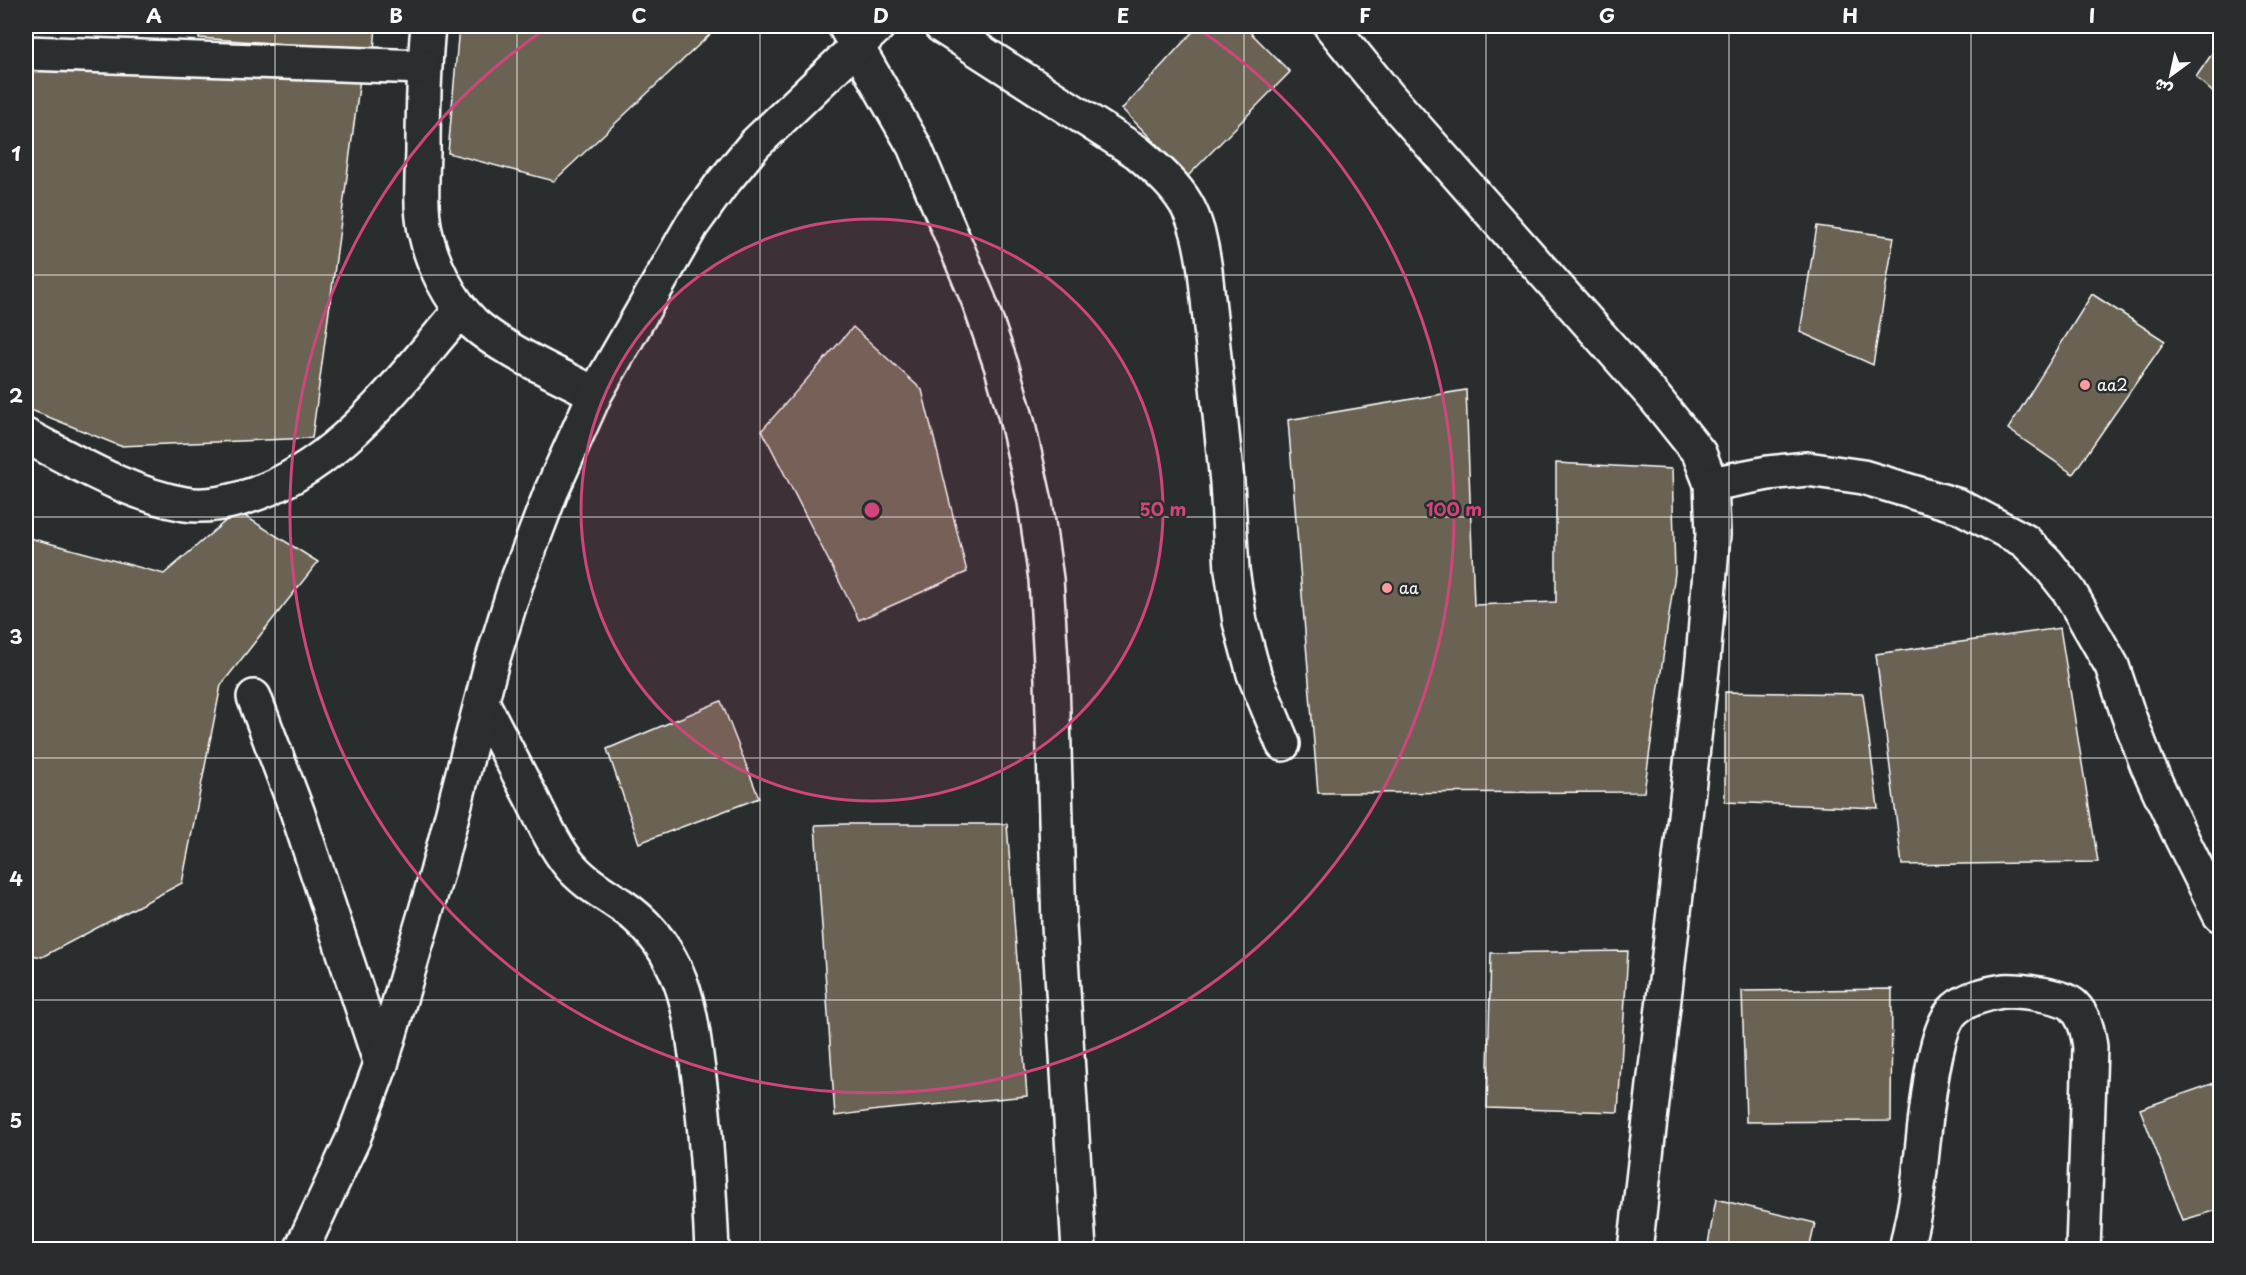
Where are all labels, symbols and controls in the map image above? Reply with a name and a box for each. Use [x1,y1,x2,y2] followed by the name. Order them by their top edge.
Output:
[146,0,162,30] text: A
[389,0,403,30] text: B
[631,0,647,30] text: C
[873,0,889,30] text: D
[1117,0,1129,30] text: E
[1359,0,1371,30] text: F
[1599,0,1615,30] text: G
[1842,0,1858,30] text: H
[2089,0,2095,30] text: I
[2141,45,2201,105] north arrow
[2148,74,2176,103] text: ش
[11,138,21,168] text: 1
[2097,372,2128,396] place label: aa2
[2078,378,2092,392] marker: aa2
[9,380,23,410] text: 2
[1140,495,1186,522] text: 50 m
[1426,495,1482,522] text: 100 m
[862,500,882,520] centre of rings
[1399,575,1419,599] place label: aa
[1380,581,1394,595] marker: aa
[9,621,23,651] text: 3
[9,863,23,893] text: 4
[10,1105,22,1135] text: 5

